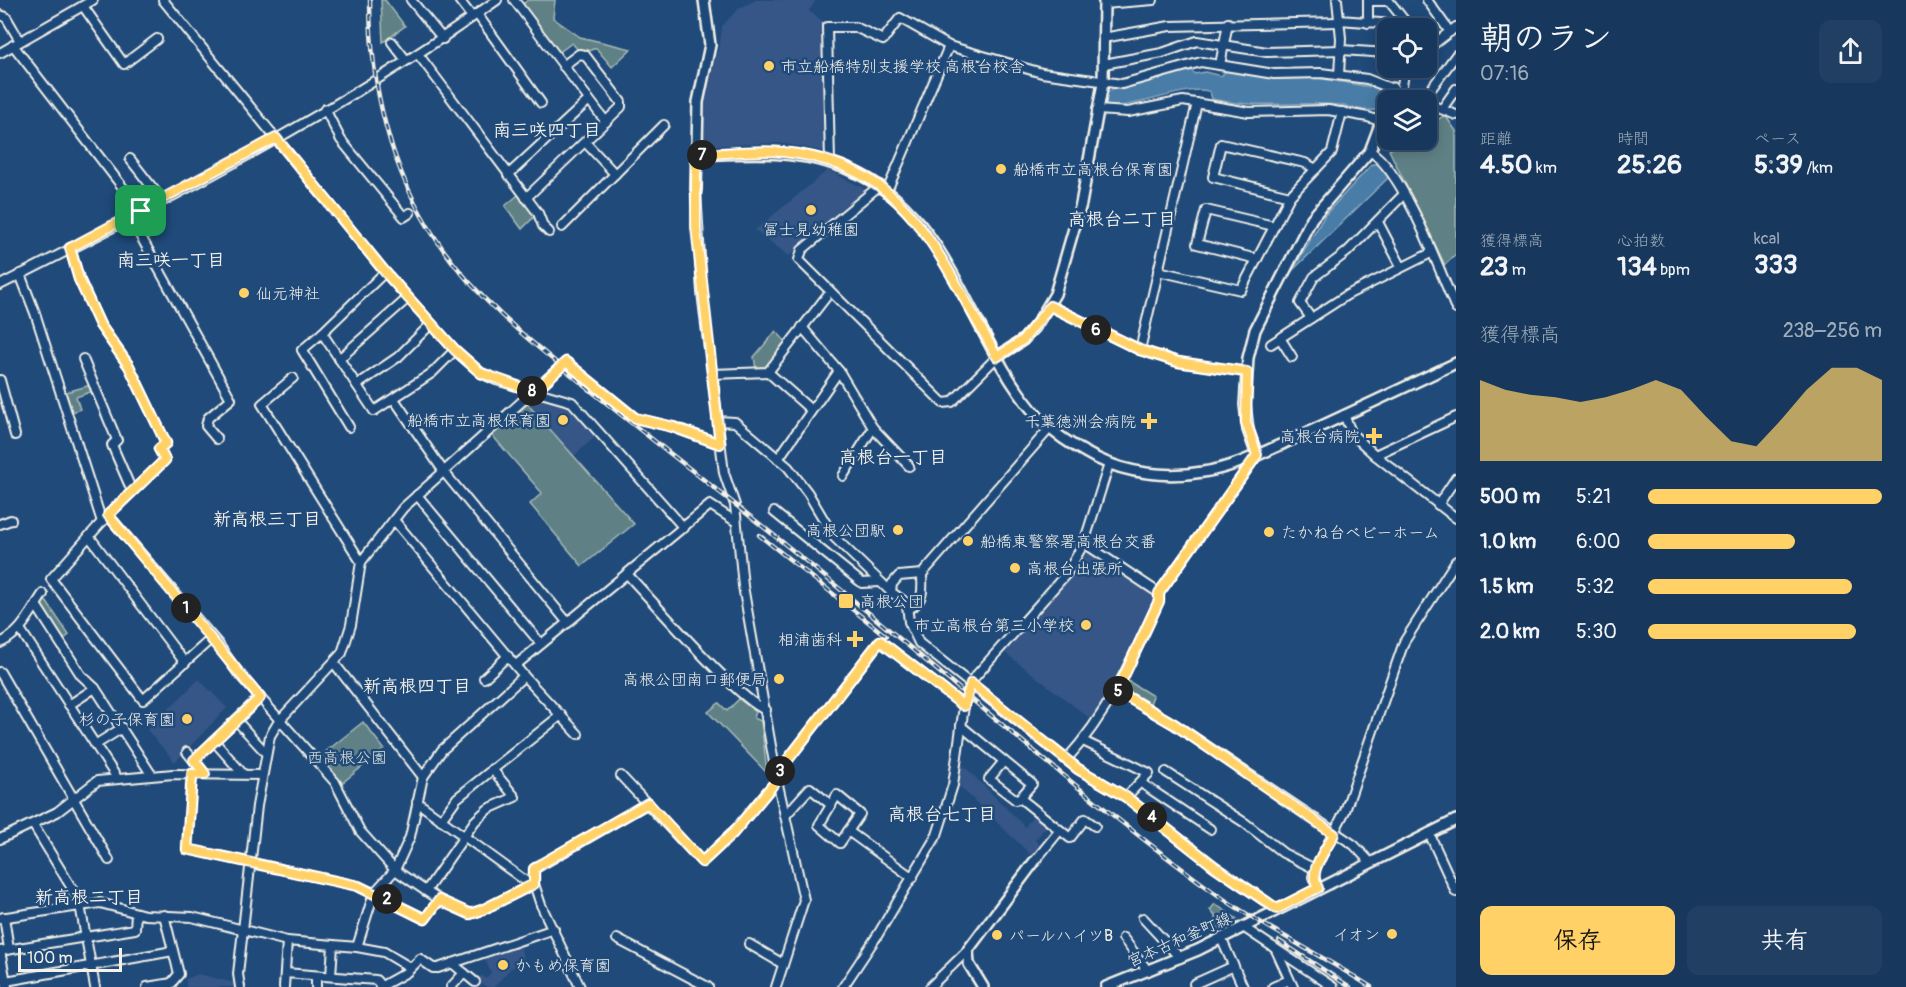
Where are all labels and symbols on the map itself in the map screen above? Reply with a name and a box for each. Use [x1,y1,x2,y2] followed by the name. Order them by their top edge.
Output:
[781,57,1024,77] place label: 市立船橋特別支援学校 高根台校舎
[762,59,776,73] marker: 市立船橋特別支援学校 高根台校舎
[493,119,601,142] district label: 南三咲四丁目
[687,140,717,170] pin: 7
[1013,160,1173,180] place label: 船橋市立高根台保育園
[994,162,1008,176] marker: 船橋市立高根台保育園
[115,185,166,236] pin
[804,203,818,217] marker: 冨士見幼稚園
[1068,208,1176,231] district label: 高根台二丁目
[763,220,859,240] place label: 冨士見幼稚園
[117,249,225,272] district label: 南三咲一丁目
[256,284,320,304] place label: 仙元神社
[237,286,251,300] marker: 仙元神社
[1081,315,1111,345] pin: 6
[517,376,547,406] pin: 8
[407,411,551,431] place label: 船橋市立高根保育園
[1024,412,1136,432] place label: 千葉徳洲会病院
[1140,412,1158,430] marker: 千葉徳洲会病院
[556,413,570,427] marker: 船橋市立高根保育園
[1280,427,1360,447] place label: 高根台病院
[1365,427,1383,445] marker: 高根台病院
[839,446,947,469] district label: 高根台一丁目
[213,508,321,531] district label: 新高根三丁目
[806,521,886,541] place label: 高根公団駅
[891,523,905,537] marker: 高根公団駅
[1281,523,1440,543] place label: たかね台ベビーホーム
[1262,525,1276,539] marker: たかね台ベビーホーム
[980,532,1156,552] place label: 船橋東警察署高根台交番
[961,534,975,548] marker: 船橋東警察署高根台交番
[1027,559,1123,579] place label: 高根台出張所
[1008,561,1022,575] marker: 高根台出張所
[837,592,855,610] marker: 高根公団
[860,592,924,612] place label: 高根公団
[171,593,201,623] pin: 1
[914,616,1074,636] place label: 市立高根台第三小学校
[1079,618,1093,632] marker: 市立高根台第三小学校
[778,630,842,650] place label: 相浦歯科
[846,630,864,648] marker: 相浦歯科
[623,670,767,690] place label: 高根公団南口郵便局
[772,672,786,686] marker: 高根公団南口郵便局
[363,675,471,698] district label: 新高根四丁目
[1103,676,1133,706] pin: 5
[79,710,175,730] place label: 杉の子保育園
[180,712,194,726] marker: 杉の子保育園
[307,748,387,768] park label: 西高根公園
[765,756,795,786] pin: 3
[1137,802,1167,832] pin: 4
[888,803,996,826] district label: 高根台七丁目
[372,884,402,914] pin: 2
[35,886,143,909] district label: 新高根二丁目
[1124,908,1235,972] street label: 宮本古和釜町線
[1333,925,1380,945] place label: イオン
[1009,926,1113,946] place label: パールハイツB
[1385,927,1399,941] marker: イオン
[990,928,1004,942] marker: パールハイツB
[18,945,122,972] scale bar
[515,956,611,976] place label: かもめ保育園
[496,958,510,972] marker: かもめ保育園

